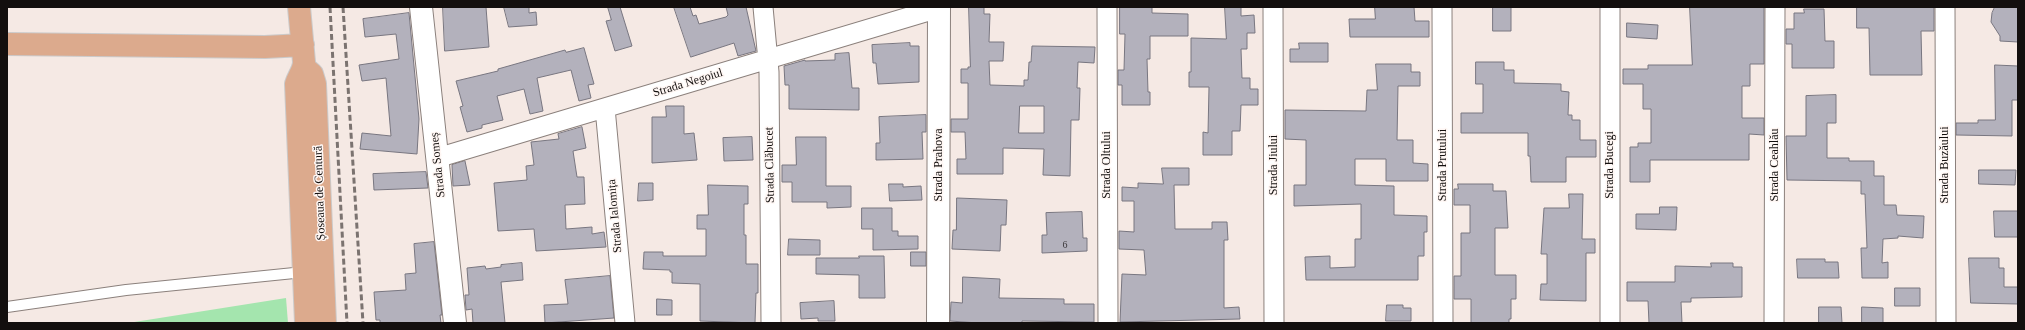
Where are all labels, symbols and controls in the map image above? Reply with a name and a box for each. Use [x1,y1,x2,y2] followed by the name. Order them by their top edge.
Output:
[651,66,725,100] street label: Strada Negoiul
[762,127,778,203] street label: Strada Clăbucet
[1938,127,1952,203] street label: Strada Buzăului
[932,129,946,201] street label: Strada Prahova
[1436,129,1450,201] street label: Strada Prutului
[1768,129,1782,201] street label: Strada Ceahlău
[1100,131,1114,199] street label: Strada Oltului
[1603,131,1617,199] street label: Strada Bucegi
[427,132,449,198] street label: Strada Someș
[1267,135,1281,195] street label: Strada Jiului
[311,145,329,241] street label: Șoseaua de Centură
[605,179,625,253] street label: Strada Ialomița
[1062,239,1068,251] house number: 6

